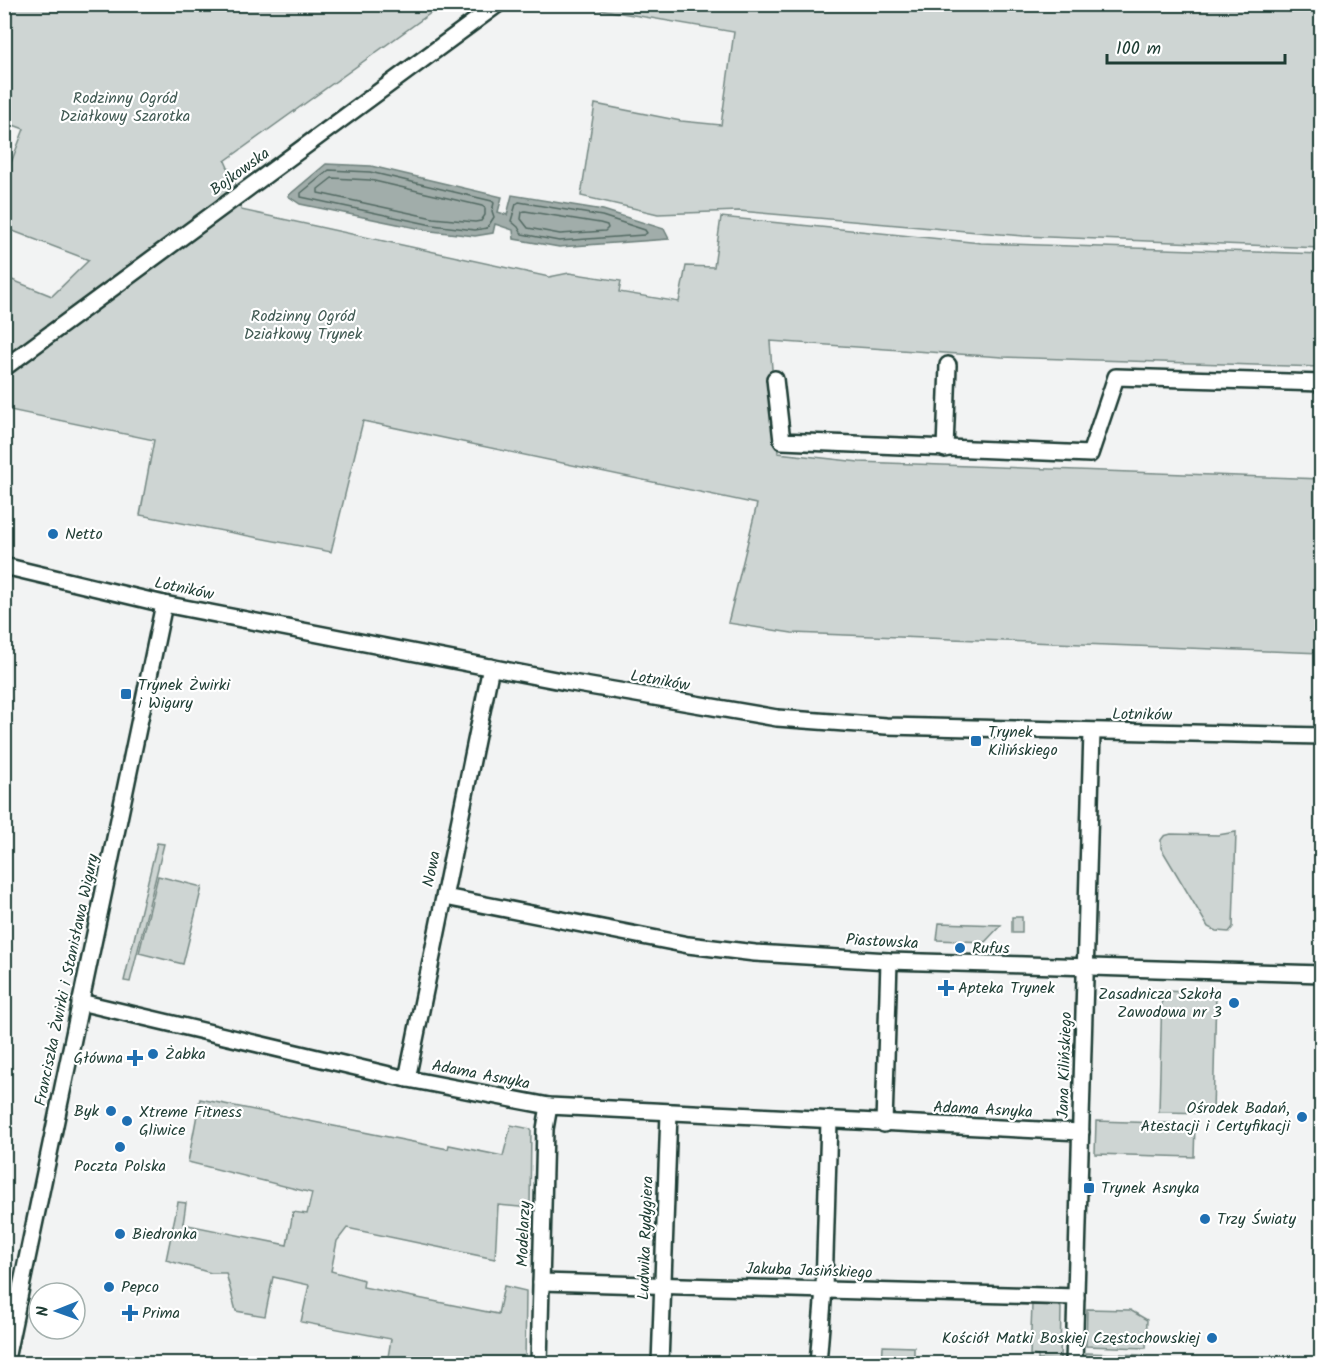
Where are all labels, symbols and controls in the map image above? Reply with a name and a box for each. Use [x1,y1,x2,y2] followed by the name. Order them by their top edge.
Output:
[1107,27,1286,65] scale bar
[1116,35,1161,64] text: 100 m
[60,86,190,129] park label: Rodzinny Ogród Działkowy Szarotka
[205,142,275,202] street label: Bojkowska
[244,304,363,347] park label: Rodzinny Ogród Działkowy Trynek
[65,522,103,547] place label: Netto
[46,527,60,541] marker: Netto
[152,571,216,608] street label: Lotników
[628,663,692,699] street label: Lotników
[138,673,231,716] place label: Trynek Żwirki i Wigury
[119,687,133,701] marker: Trynek Żwirki i Wigury
[1112,702,1172,728] street label: Lotników
[988,720,1058,763] place label: Trynek Kilińskiego
[969,734,983,748] marker: Trynek Kilińskiego
[416,849,448,889] street label: Nowa
[28,851,106,1108] street label: Franciszka Żwirki i Stanisława Wigury
[845,928,919,956] street label: Piastowska
[972,936,1010,961] place label: Rufus
[953,941,967,955] marker: Rufus
[958,976,1055,1001] place label: Apteka Trynek
[939,981,953,995] marker: Apteka Trynek
[1098,982,1222,1025] place label: Zasadnicza Szkoła Zawodowa nr 3
[1227,996,1241,1010] marker: Zasadnicza Szkoła Zawodowa nr 3
[1051,1011,1079,1119] street label: Jana Kilińskiego
[165,1042,206,1067] place label: Żabka
[73,1046,123,1071] place label: Główna
[146,1047,160,1061] marker: Żabka
[128,1051,142,1065] marker: Główna
[430,1053,532,1097] street label: Adama Asnyka
[933,1095,1033,1125] street label: Adama Asnyka
[1141,1096,1291,1139] place label: Ośrodek Badań, Atestacji i Certyfikacji
[74,1099,99,1124] place label: Byk
[139,1100,242,1143] place label: Xtreme Fitness Gliwice
[104,1104,118,1118] marker: Byk
[1295,1110,1309,1124] marker: Ośrodek Badań, Atestacji i Certyfikacji
[120,1114,134,1128] marker: Xtreme Fitness Gliwice
[113,1140,127,1154] marker: Poczta Polska
[74,1154,166,1179] place label: Poczta Polska
[631,1176,661,1300] street label: Ludwika Rydygiera
[1101,1176,1200,1201] place label: Trynek Asnyka
[1082,1181,1096,1195] marker: Trynek Asnyka
[510,1200,538,1268] street label: Modelarzy
[1217,1207,1297,1232] place label: Trzy Światy
[1198,1212,1212,1226] marker: Trzy Światy
[132,1222,197,1247] place label: Biedronka
[113,1227,127,1241] marker: Biedronka
[745,1256,873,1286] street label: Jakuba Jasińskiego
[121,1275,159,1300] place label: Pepco
[102,1280,116,1294] marker: Pepco
[27,1281,87,1341] north arrow
[142,1301,180,1326] place label: Prima
[31,1306,56,1317] text: N
[123,1306,137,1320] marker: Prima
[942,1326,1201,1351] place label: Kościół Matki Boskiej Częstochowskiej
[1205,1331,1219,1345] marker: Kościół Matki Boskiej Częstochowskiej

